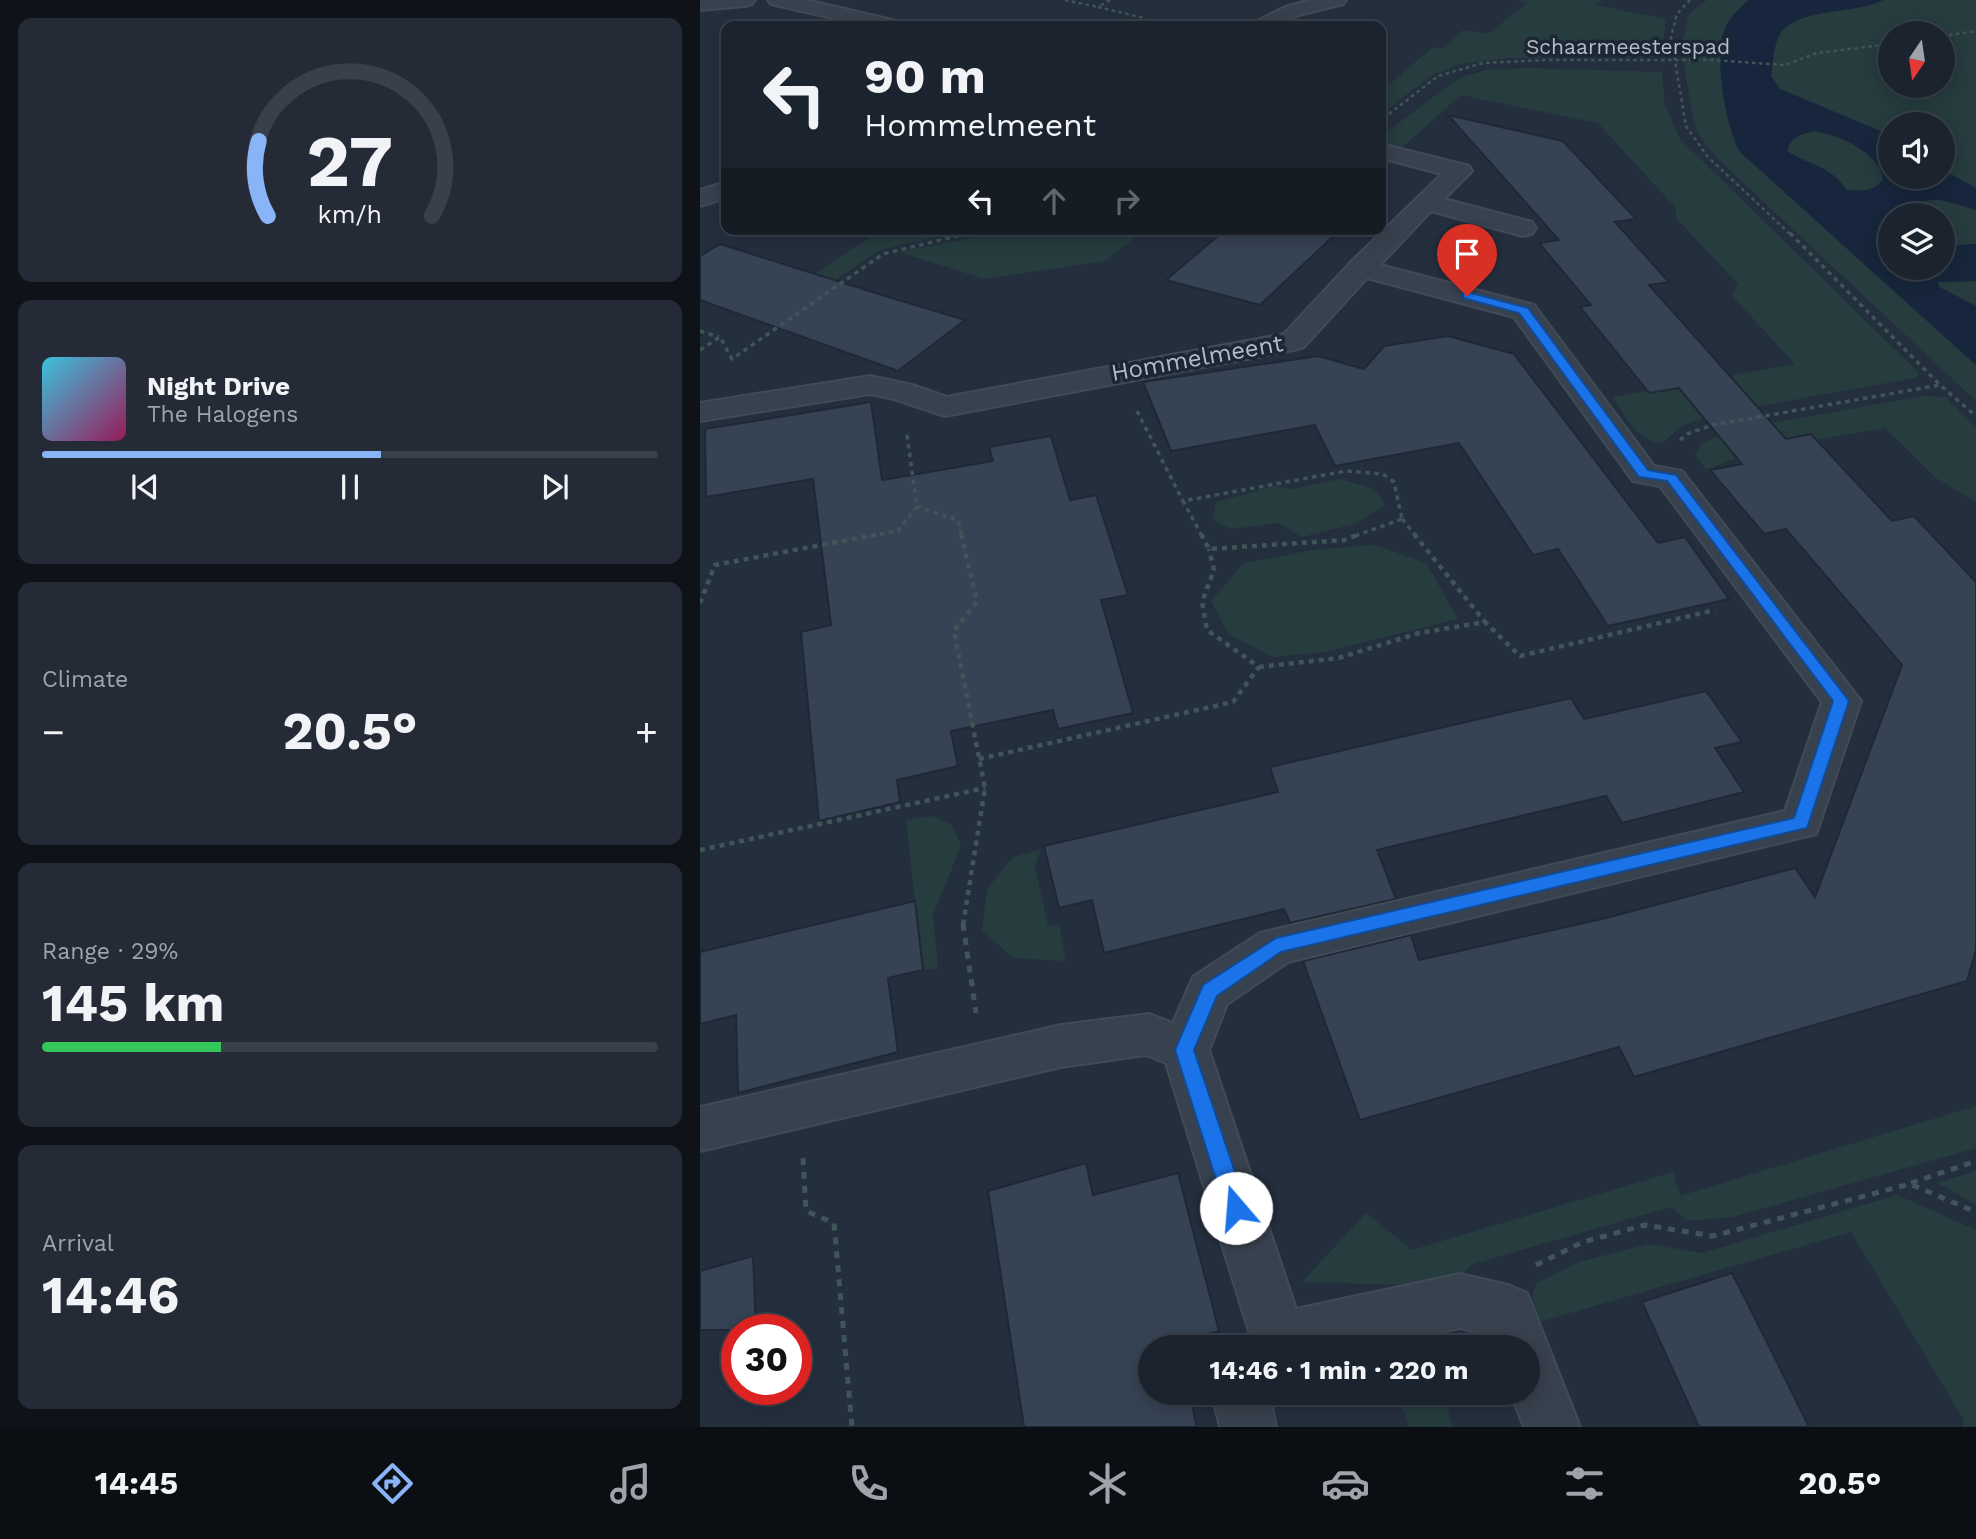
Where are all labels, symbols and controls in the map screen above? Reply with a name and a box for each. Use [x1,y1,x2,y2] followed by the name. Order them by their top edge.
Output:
[1878,21,1955,98] north arrow
[1878,21,1955,280] map controls
[1526,34,1730,59] street label: Schaarmeesterspad
[864,47,986,105] text: 90 m
[749,49,840,140] icon: left
[864,106,1096,144] text: Hommelmeent
[1878,112,1955,189] button: sound
[307,118,393,204] text: 27
[962,182,1000,220] icon: left
[1035,182,1073,220] icon: ahead
[1108,182,1146,220] icon: right
[318,200,382,229] text: km/h
[1878,203,1955,280] button: layers
[1437,224,1497,296] pin
[1448,235,1486,273] icon: arrive
[1109,329,1285,387] street label: Hommelmeent
[147,371,290,401] text: Night Drive
[147,401,298,428] text: The Halogens
[126,468,164,506] icon: previous
[331,468,369,506] icon: pause
[536,468,574,506] icon: next
[42,666,128,693] text: Climate
[282,701,418,762] text: 20.5°
[42,710,65,754] text: −
[635,710,658,754] text: +
[42,938,178,965] text: Range · 29%
[42,973,224,1034] text: 145 km
[1199,1171,1273,1245] position arrow
[42,1230,114,1257] text: Arrival
[42,1265,179,1326] text: 14:46
[721,1314,812,1405] speed limit sign: 30
[1210,1355,1468,1385] text: 14:46 · 1 min · 220 m
[368,1459,417,1508] icon: directions
[606,1459,655,1508] icon: music
[844,1459,893,1508] icon: phone
[1083,1459,1132,1508] icon: climate
[1321,1459,1370,1508] icon: car
[1560,1459,1609,1508] icon: filters
[95,1464,178,1502] text: 14:45
[1798,1464,1881,1502] text: 20.5°

